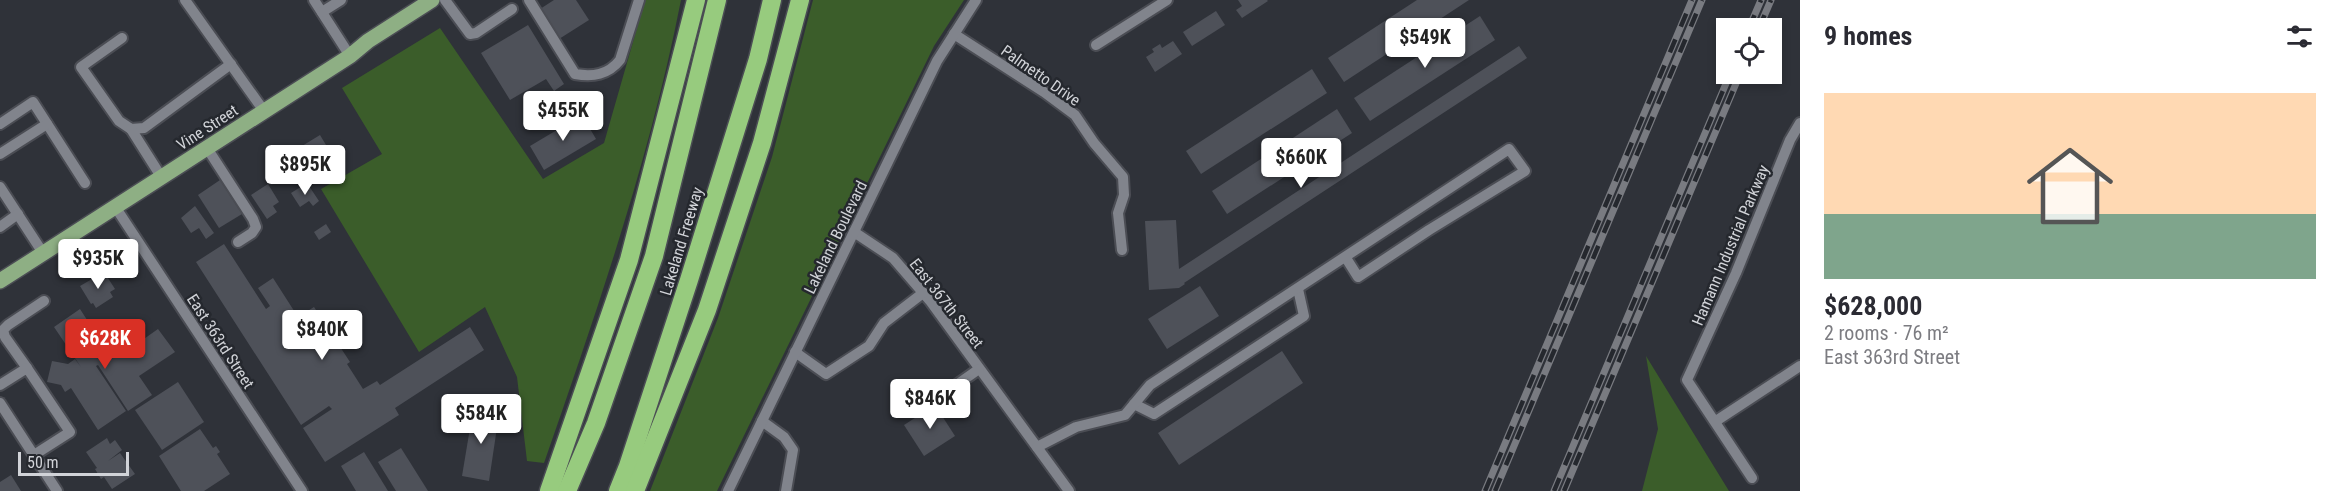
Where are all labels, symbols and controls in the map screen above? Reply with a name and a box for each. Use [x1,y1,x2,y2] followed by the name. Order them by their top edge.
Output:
[1383,18,1467,69] pin: $549K
[1716,18,1782,84] map controls
[1716,18,1782,84] button: locate
[2283,20,2316,53] icon: filters
[1824,21,1912,51] text: 9 homes
[1399,25,1451,49] text: $549K
[997,41,1084,110] street label: Palmetto Drive
[521,91,605,142] pin: $455K
[537,98,589,122] text: $455K
[173,101,242,154] street label: Vine Street
[2016,132,2124,240] icon: home
[1259,138,1343,189] pin: $660K
[263,145,347,196] pin: $895K
[1275,145,1327,169] text: $660K
[279,152,331,176] text: $895K
[1688,162,1773,328] street label: Hamann Industrial Parkway
[800,178,871,297] street label: Lakeland Boulevard
[656,184,707,298] street label: Lakeland Freeway
[56,239,140,290] pin: $935K
[72,246,124,270] text: $935K
[906,255,988,352] street label: East 367th Street
[183,290,258,392] street label: East 363rd Street
[1824,291,1922,321] text: $628,000
[280,310,364,361] pin: $840K
[296,317,348,341] text: $840K
[63,319,147,370] pin: $628K
[1824,321,1949,345] text: 2 rooms · 76 m²
[79,326,131,350] text: $628K
[1824,345,1960,369] text: East 363rd Street
[888,379,972,430] pin: $846K
[904,386,956,410] text: $846K
[439,394,523,445] pin: $584K
[455,401,507,425] text: $584K
[18,449,129,476] scale bar
[27,453,59,472] text: 50 m

